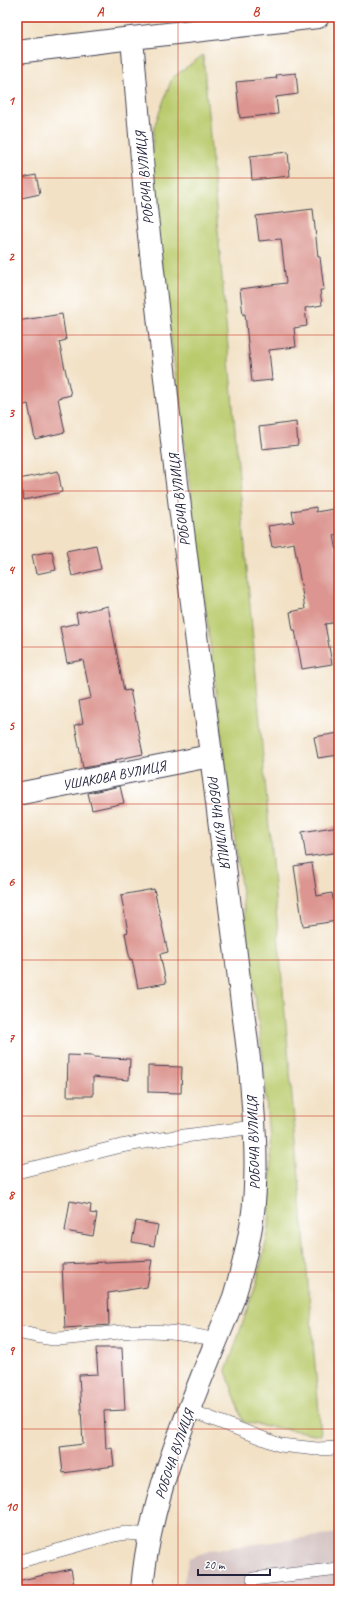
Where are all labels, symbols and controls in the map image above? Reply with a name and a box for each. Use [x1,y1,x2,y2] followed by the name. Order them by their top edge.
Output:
[97,4,105,20] text: A
[253,4,261,20] text: B
[8,93,16,109] text: 1
[132,128,157,225] street label: РОБОЧА ВУЛИЦЯ
[8,249,15,265] text: 2
[8,405,15,421] text: 3
[165,450,194,547] street label: РОБОЧА ВУЛИЦЯ
[8,562,16,578] text: 4
[8,718,15,734] text: 5
[61,757,169,794] street label: УШАКОВА ВУЛИЦЯ
[204,774,234,871] street label: РОБОЧА ВУЛИЦЯ
[8,874,15,890] text: 6
[8,1030,15,1046] text: 7
[243,1094,264,1190] street label: РОБОЧА ВУЛИЦЯ
[8,1187,16,1203] text: 8
[8,1343,15,1359] text: 9
[151,1405,199,1501] street label: РОБОЧА ВУЛИЦЯ
[5,1499,18,1515] text: 10
[198,1551,270,1577] scale bar
[204,1557,226,1573] text: 20 m

